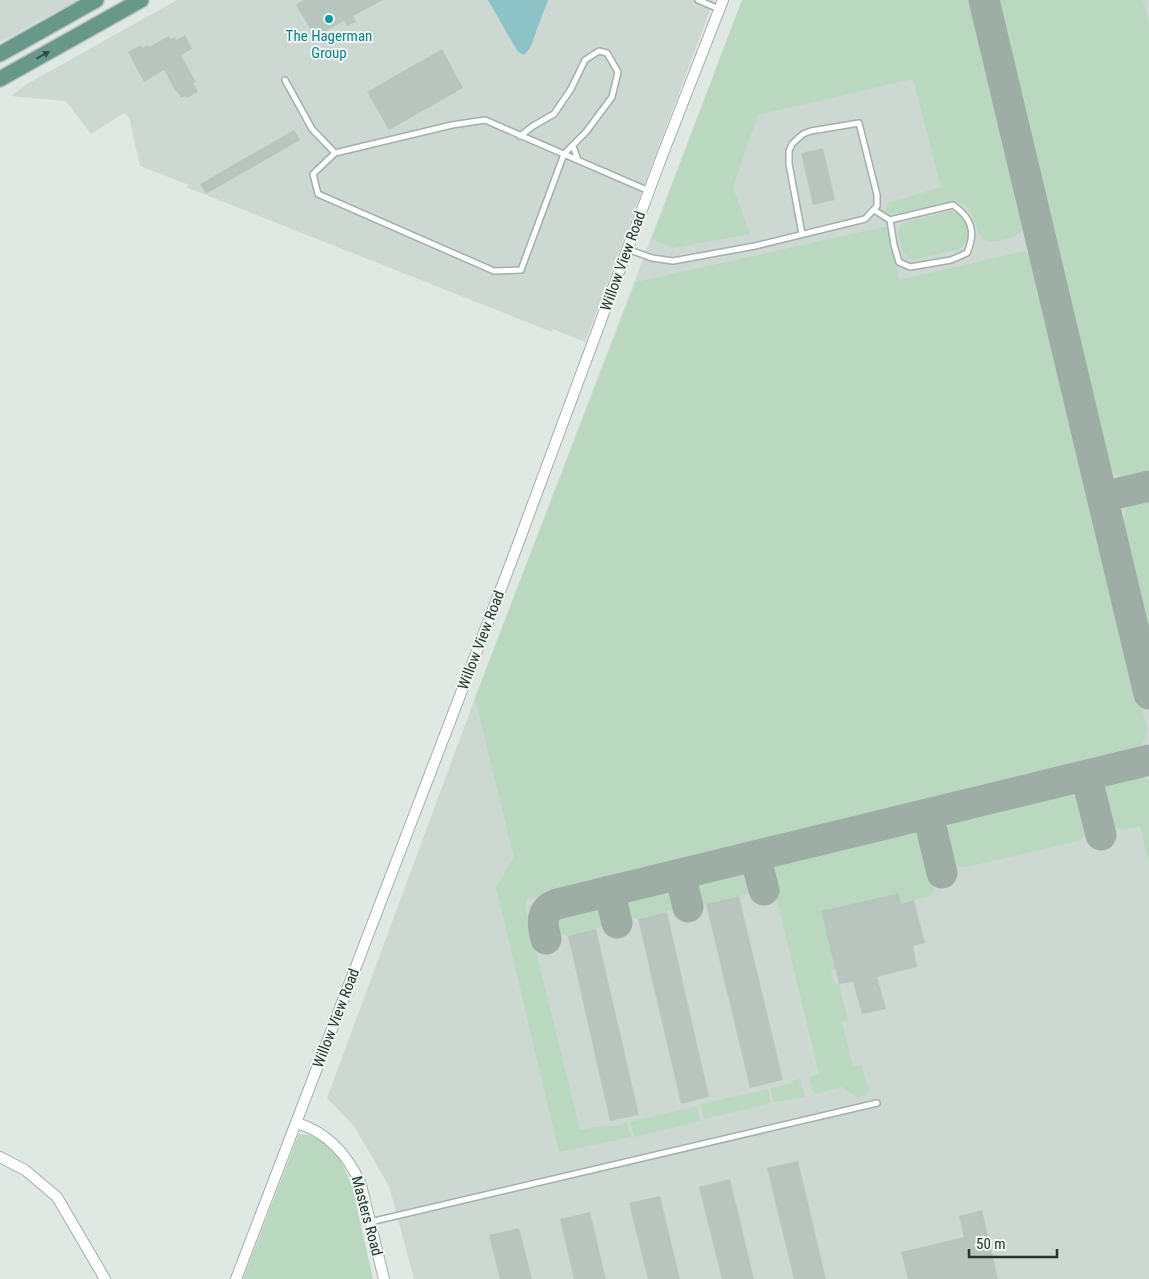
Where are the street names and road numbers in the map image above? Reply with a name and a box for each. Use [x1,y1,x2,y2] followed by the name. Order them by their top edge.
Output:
[597,209,649,313] street label: Willow View Road
[454,588,508,692] street label: Willow View Road
[309,966,363,1070] street label: Willow View Road
[348,1174,386,1258] street label: Masters Road

